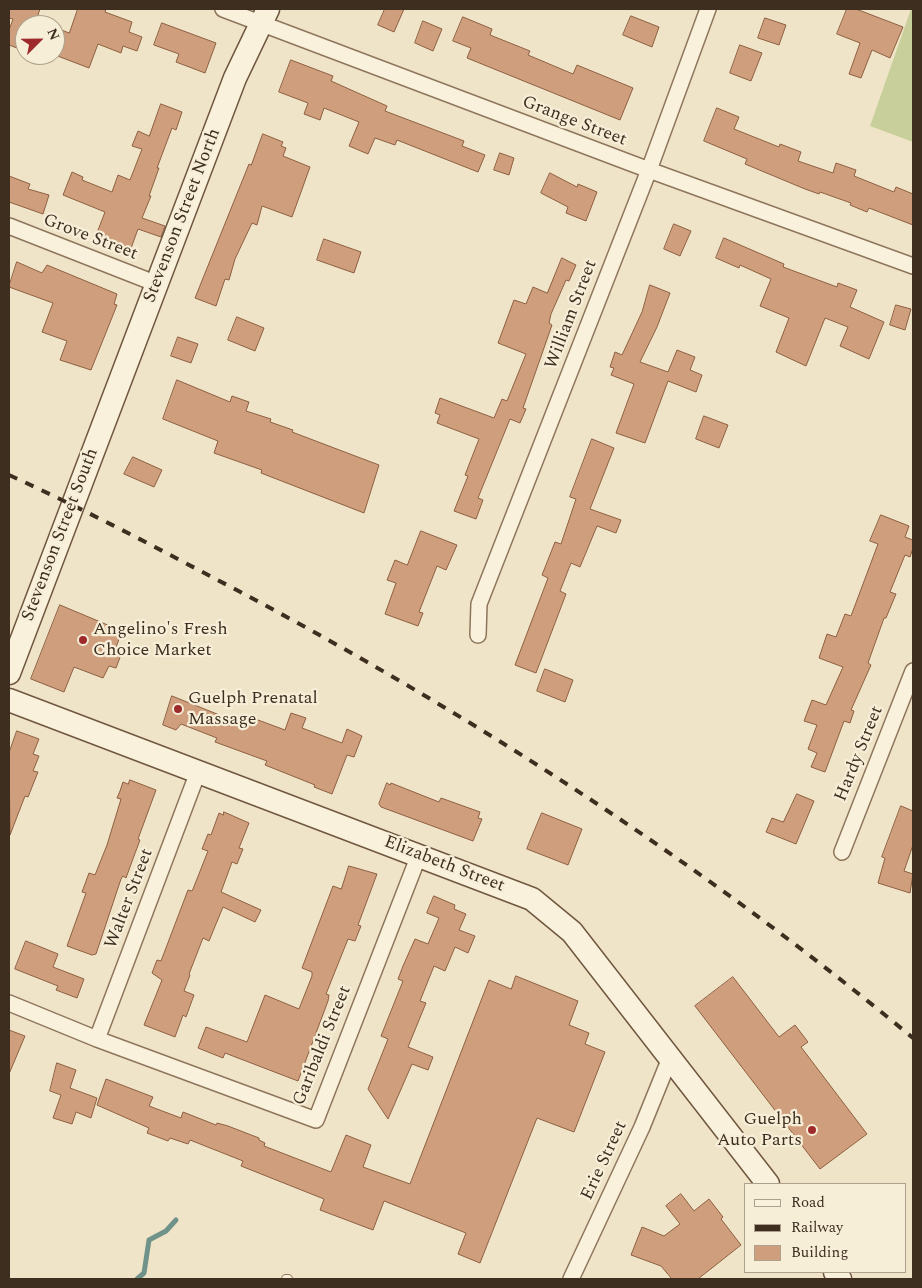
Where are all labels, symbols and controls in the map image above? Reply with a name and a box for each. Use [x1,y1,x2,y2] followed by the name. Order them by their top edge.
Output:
[15,15,65,65] north arrow
[41,25,65,44] text: N
[519,92,629,152] street label: Grange Street
[140,126,226,306] street label: Stevenson Street North
[40,210,140,266] street label: Grove Street
[541,257,603,373] street label: William Street
[18,446,104,624] street label: Stevenson Street South
[93,619,228,662] place label: Angelino's Fresh Choice Market
[77,634,89,646] marker: Angelino's Fresh Choice Market
[188,688,318,731] place label: Guelph Prenatal Massage
[172,703,184,715] marker: Guelph Prenatal Massage
[831,703,889,805] street label: Hardy Street
[381,832,507,898] street label: Elizabeth Street
[101,846,159,952] street label: Walter Street
[289,983,357,1109] street label: Garibaldi Street
[717,1109,802,1152] place label: Guelph Auto Parts
[577,1118,633,1204] street label: Erie Street
[806,1124,818,1136] marker: Guelph Auto Parts
[744,1183,907,1273] legend
[791,1191,825,1214] text: Road
[791,1216,843,1239] text: Railway
[791,1241,848,1264] text: Building

